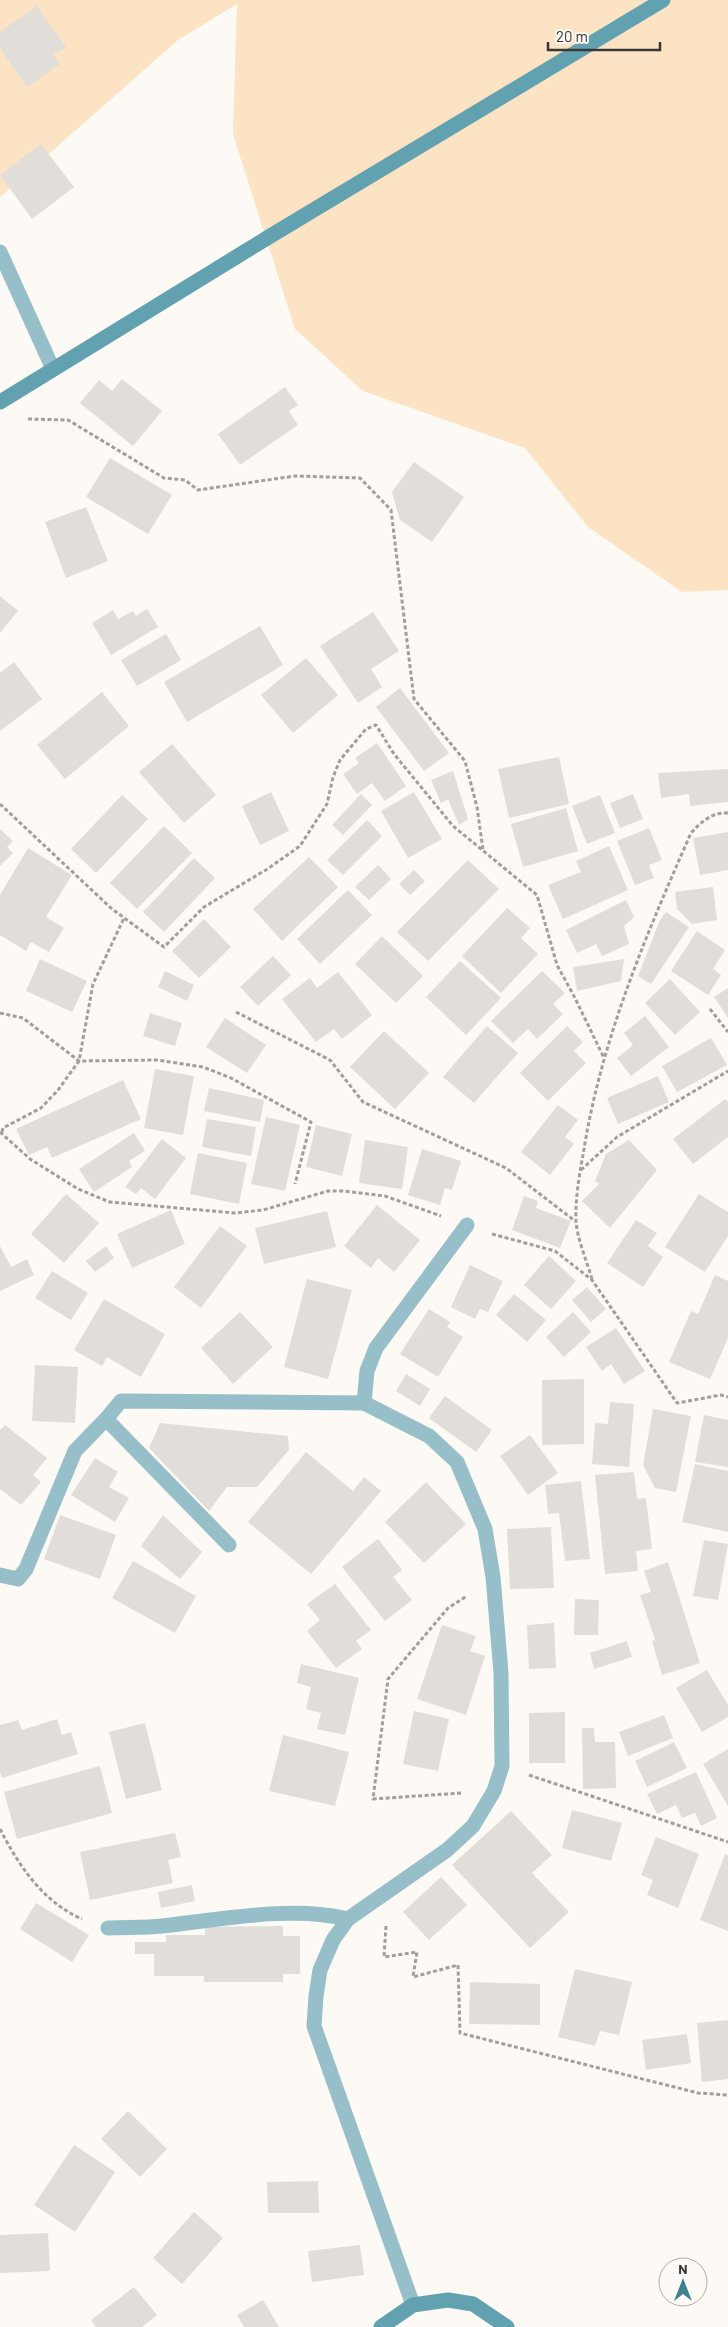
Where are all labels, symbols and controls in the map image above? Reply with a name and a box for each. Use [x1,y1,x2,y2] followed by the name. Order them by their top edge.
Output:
[548,20,660,52] scale bar
[556,27,588,45] text: 20 m
[658,2257,708,2307] north arrow
[678,2260,688,2277] text: N

